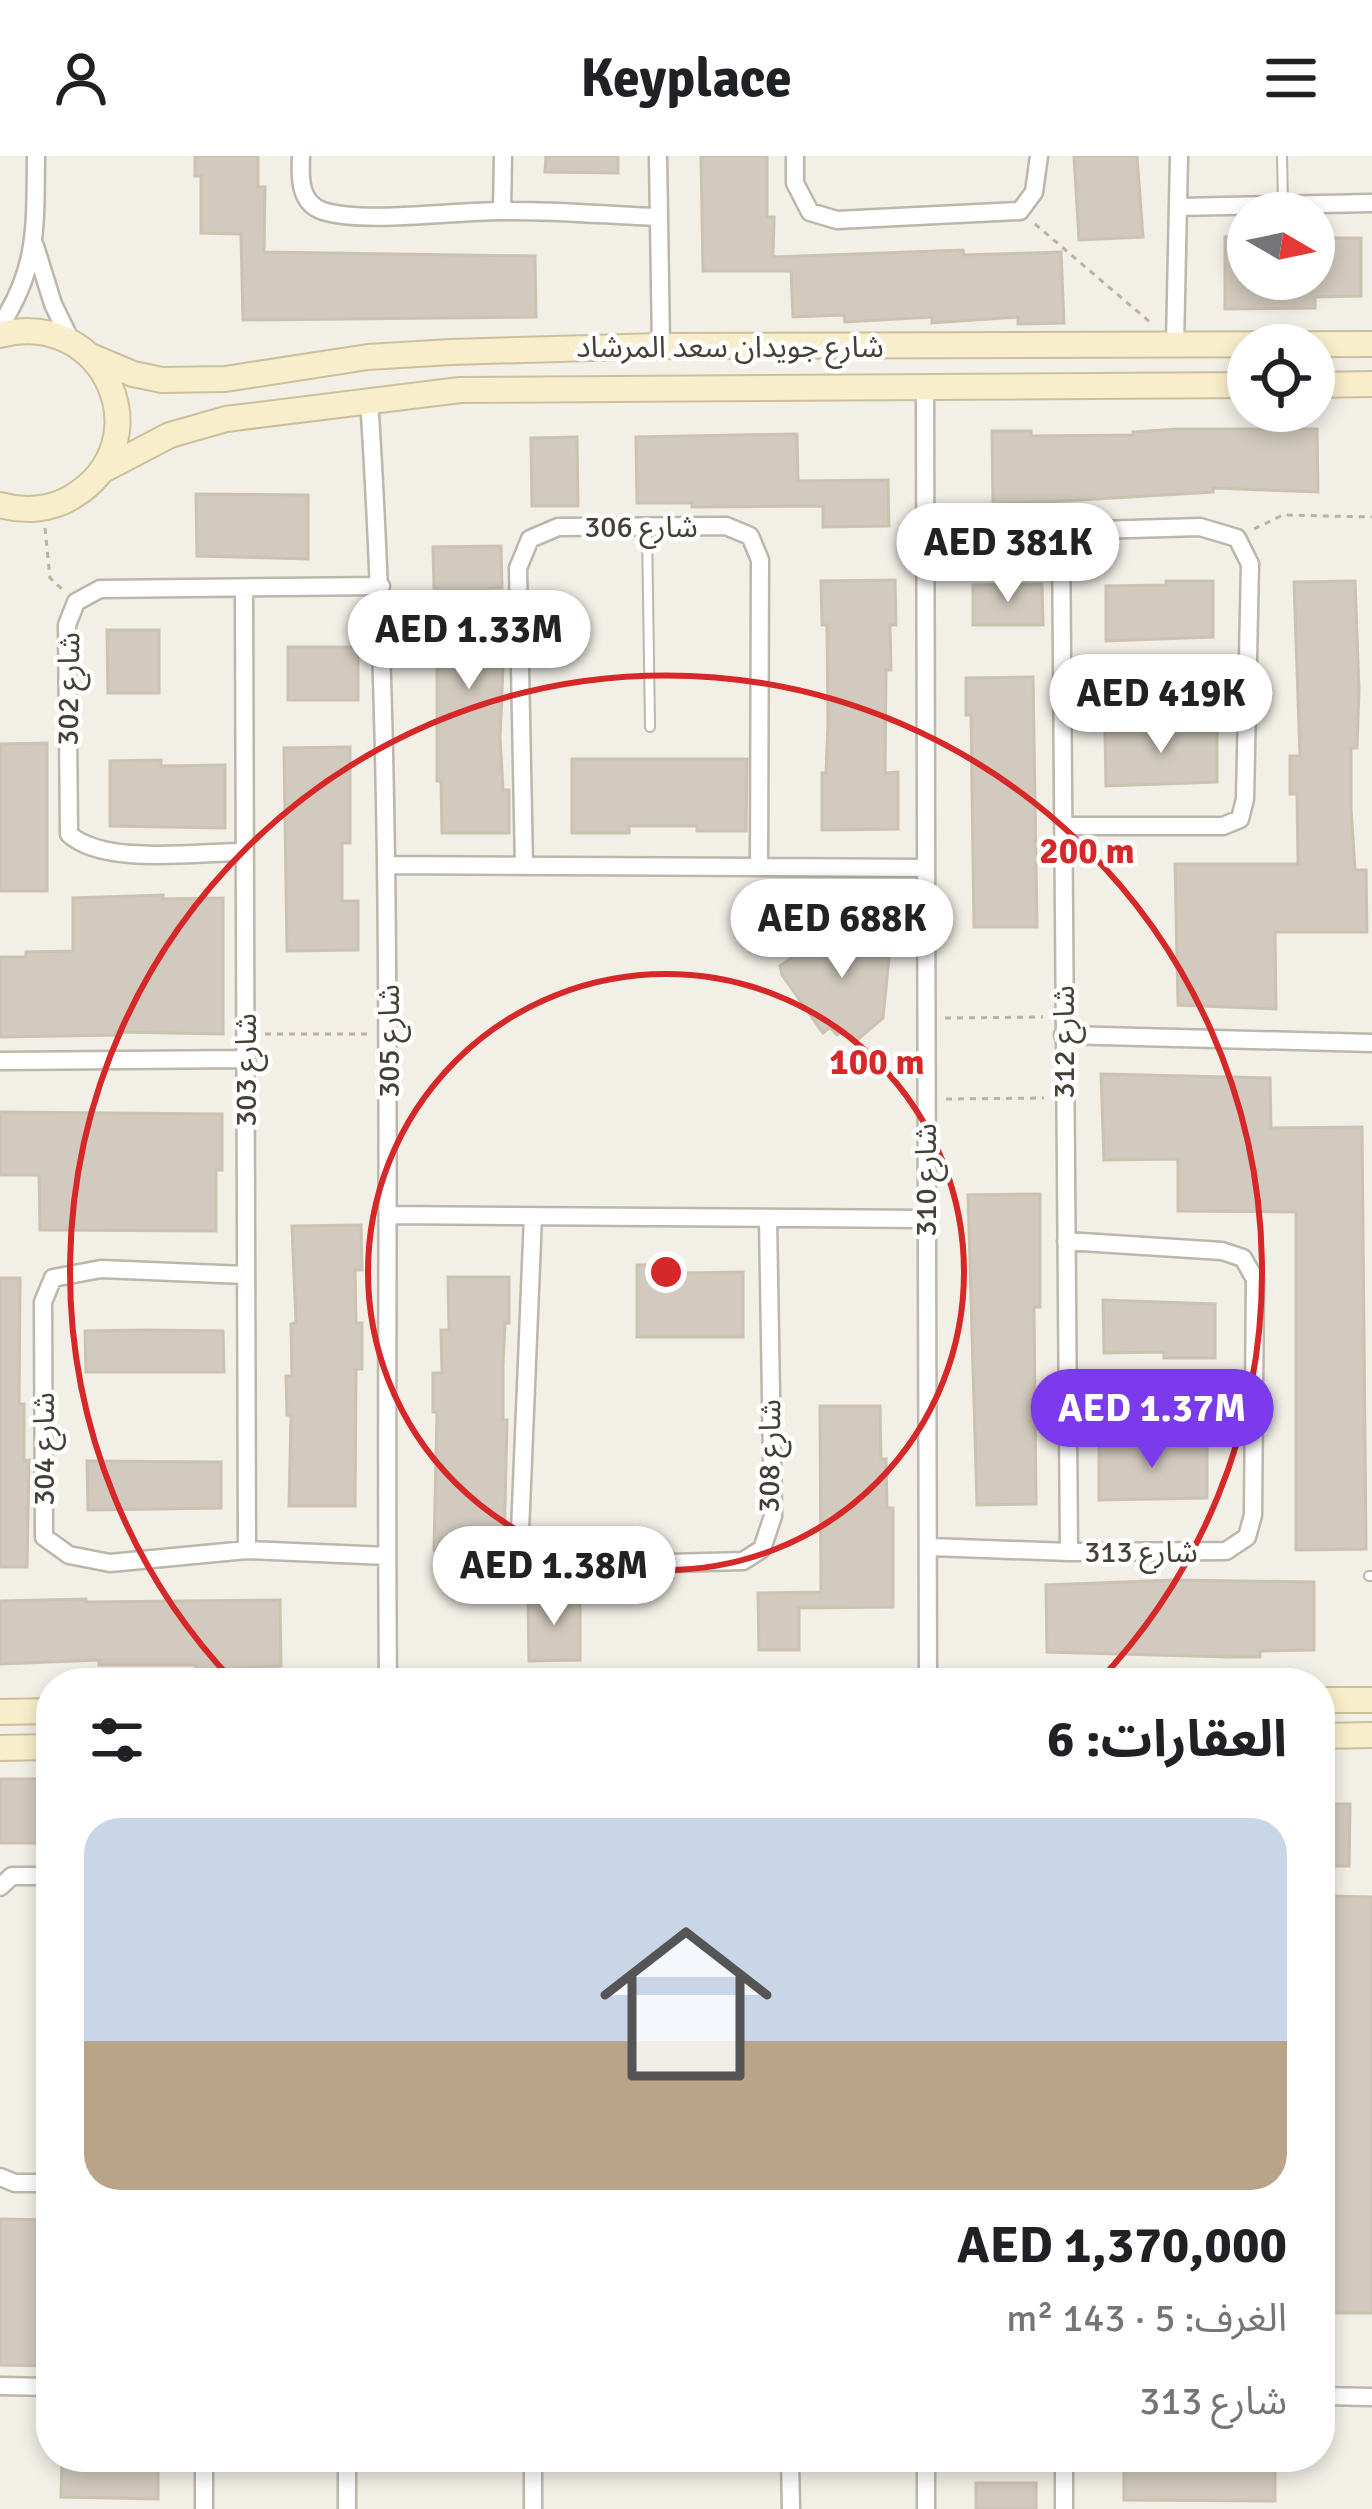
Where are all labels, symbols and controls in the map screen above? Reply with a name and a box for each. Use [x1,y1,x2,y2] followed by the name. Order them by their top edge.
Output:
[48,45,114,111] icon: person
[580,45,792,112] text: Keyplace
[1258,45,1324,111] icon: menu
[1227,192,1335,300] north arrow
[1227,192,1335,432] map controls
[1227,324,1335,432] button: locate
[576,329,884,369] street label: شارع جويدان سعد المرشاد
[884,503,1132,605] pin: AED 381K
[584,509,698,549] street label: شارع 306
[923,518,1093,566] text: AED 381K
[332,590,606,692] pin: AED 1.33M
[375,605,563,653] text: AED 1.33M
[50,632,91,746] street label: شارع 302
[1037,654,1285,756] pin: AED 419K
[1076,669,1246,717] text: AED 419K
[1039,829,1135,874] text: 200 m
[718,879,966,981] pin: AED 688K
[757,894,927,942] text: AED 688K
[371,984,411,1098] street label: شارع 305
[1046,985,1086,1099] street label: شارع 312
[228,1013,268,1127] street label: شارع 303
[829,1040,925,1085] text: 100 m
[908,1123,948,1237] street label: شارع 310
[645,1251,687,1293] centre of rings
[1015,1369,1289,1471] pin: AED 1.37M
[1058,1384,1246,1432] text: AED 1.37M
[26,1392,66,1506] street label: شارع 304
[751,1399,792,1513] street label: شارع 308
[417,1526,691,1628] pin: AED 1.38M
[1084,1534,1198,1574] street label: شارع 313
[460,1541,648,1589] text: AED 1.38M
[84,1707,150,1773] icon: filters
[1047,1708,1287,1771] text: العقارات: 6
[578,1896,794,2112] icon: home
[957,2214,1287,2277] text: AED 1,370,000
[1006,2294,1287,2342] text: الغرف: 5 · 143 m²
[1139,2377,1287,2425] text: شارع 313

